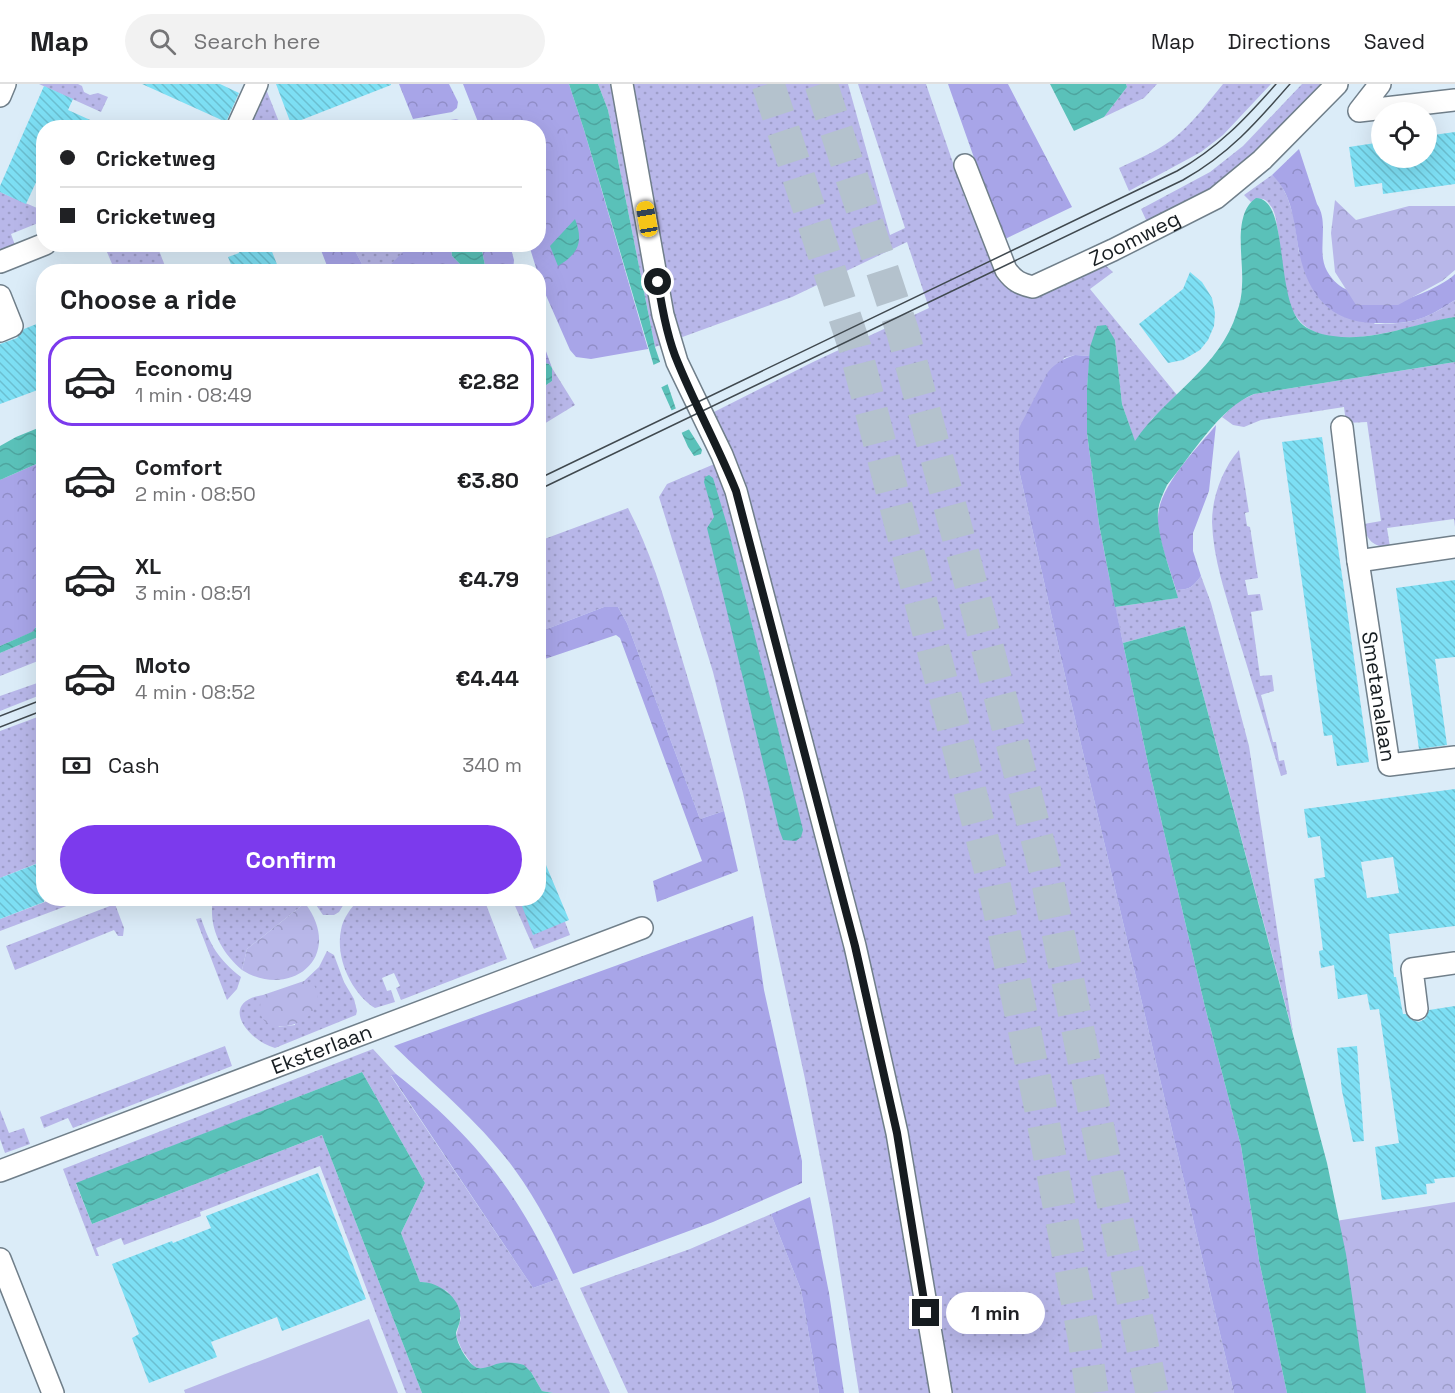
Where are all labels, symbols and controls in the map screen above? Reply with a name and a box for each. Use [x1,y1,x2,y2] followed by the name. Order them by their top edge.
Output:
[125,14,545,68] search box
[30,23,89,59] text: Map
[146,25,179,58] icon: search
[194,27,321,55] text: Search here
[1151,28,1195,55] text: Map
[1228,28,1331,55] text: Directions
[1364,28,1425,55] text: Saved
[1371,102,1437,168] map controls
[1371,102,1437,168] button: locate
[96,144,216,172] text: Cricketweg
[635,200,659,238] car
[96,202,216,230] text: Cricketweg
[1085,204,1184,272] street label: Zoomweg
[644,268,671,295] route start
[60,282,237,317] text: Choose a ride
[63,354,117,408] icon: car
[135,354,233,382] text: Economy
[458,367,519,395] text: €2.82
[135,382,252,408] text: 1 min · 08:49
[63,453,117,507] icon: car
[135,453,223,481] text: Comfort
[457,466,519,494] text: €3.80
[135,481,256,507] text: 2 min · 08:50
[63,552,117,606] icon: car
[135,552,161,580] text: XL
[458,565,519,593] text: €4.79
[135,580,251,606] text: 3 min · 08:51
[1356,629,1402,764] street label: Smetanalaan
[63,651,117,705] icon: car
[135,651,191,679] text: Moto
[456,664,519,692] text: €4.44
[135,679,255,705] text: 4 min · 08:52
[60,749,93,782] icon: cash
[108,751,160,779] text: Cash
[462,752,522,778] text: 340 m
[60,825,522,894] button: Confirm
[267,1017,376,1080] street label: Eksterlaan
[947,1292,1046,1334] callout: 1 min
[912,1299,939,1326] route end
[971,1300,1020,1326] text: 1 min

